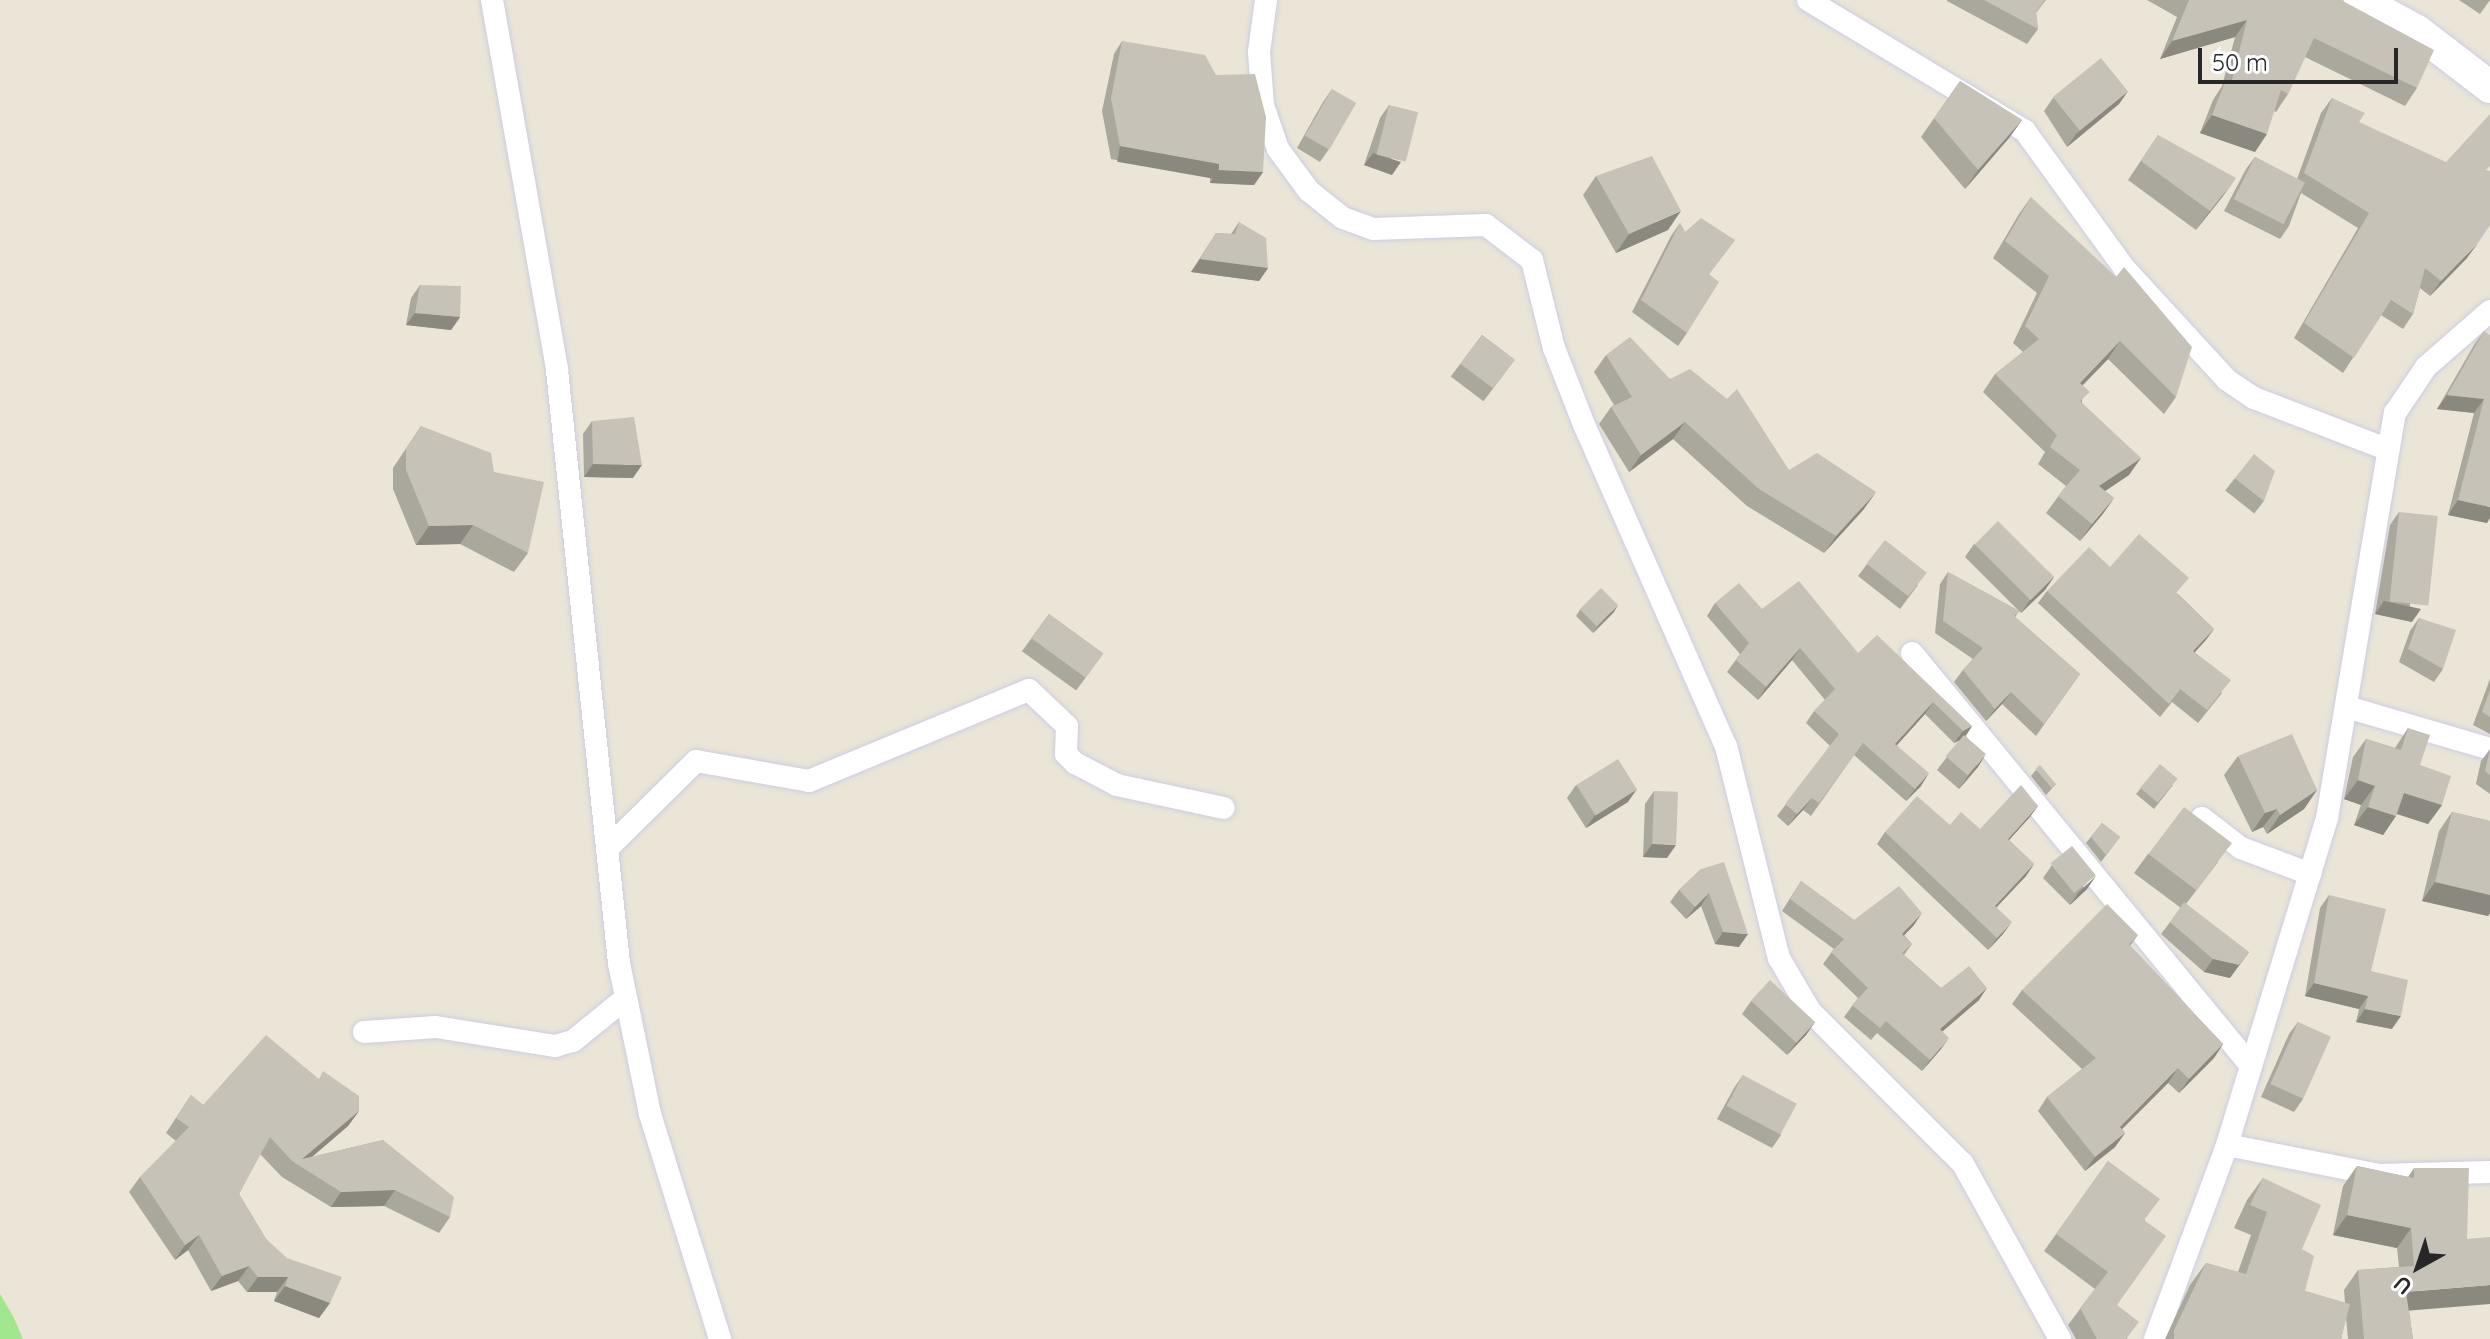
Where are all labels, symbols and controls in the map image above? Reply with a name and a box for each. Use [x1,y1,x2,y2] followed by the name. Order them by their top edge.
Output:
[2202,32,2402,82] scale bar
[2212,47,2268,77] text: 50 m
[2378,1227,2458,1307] north arrow
[2388,1270,2418,1301] text: U

